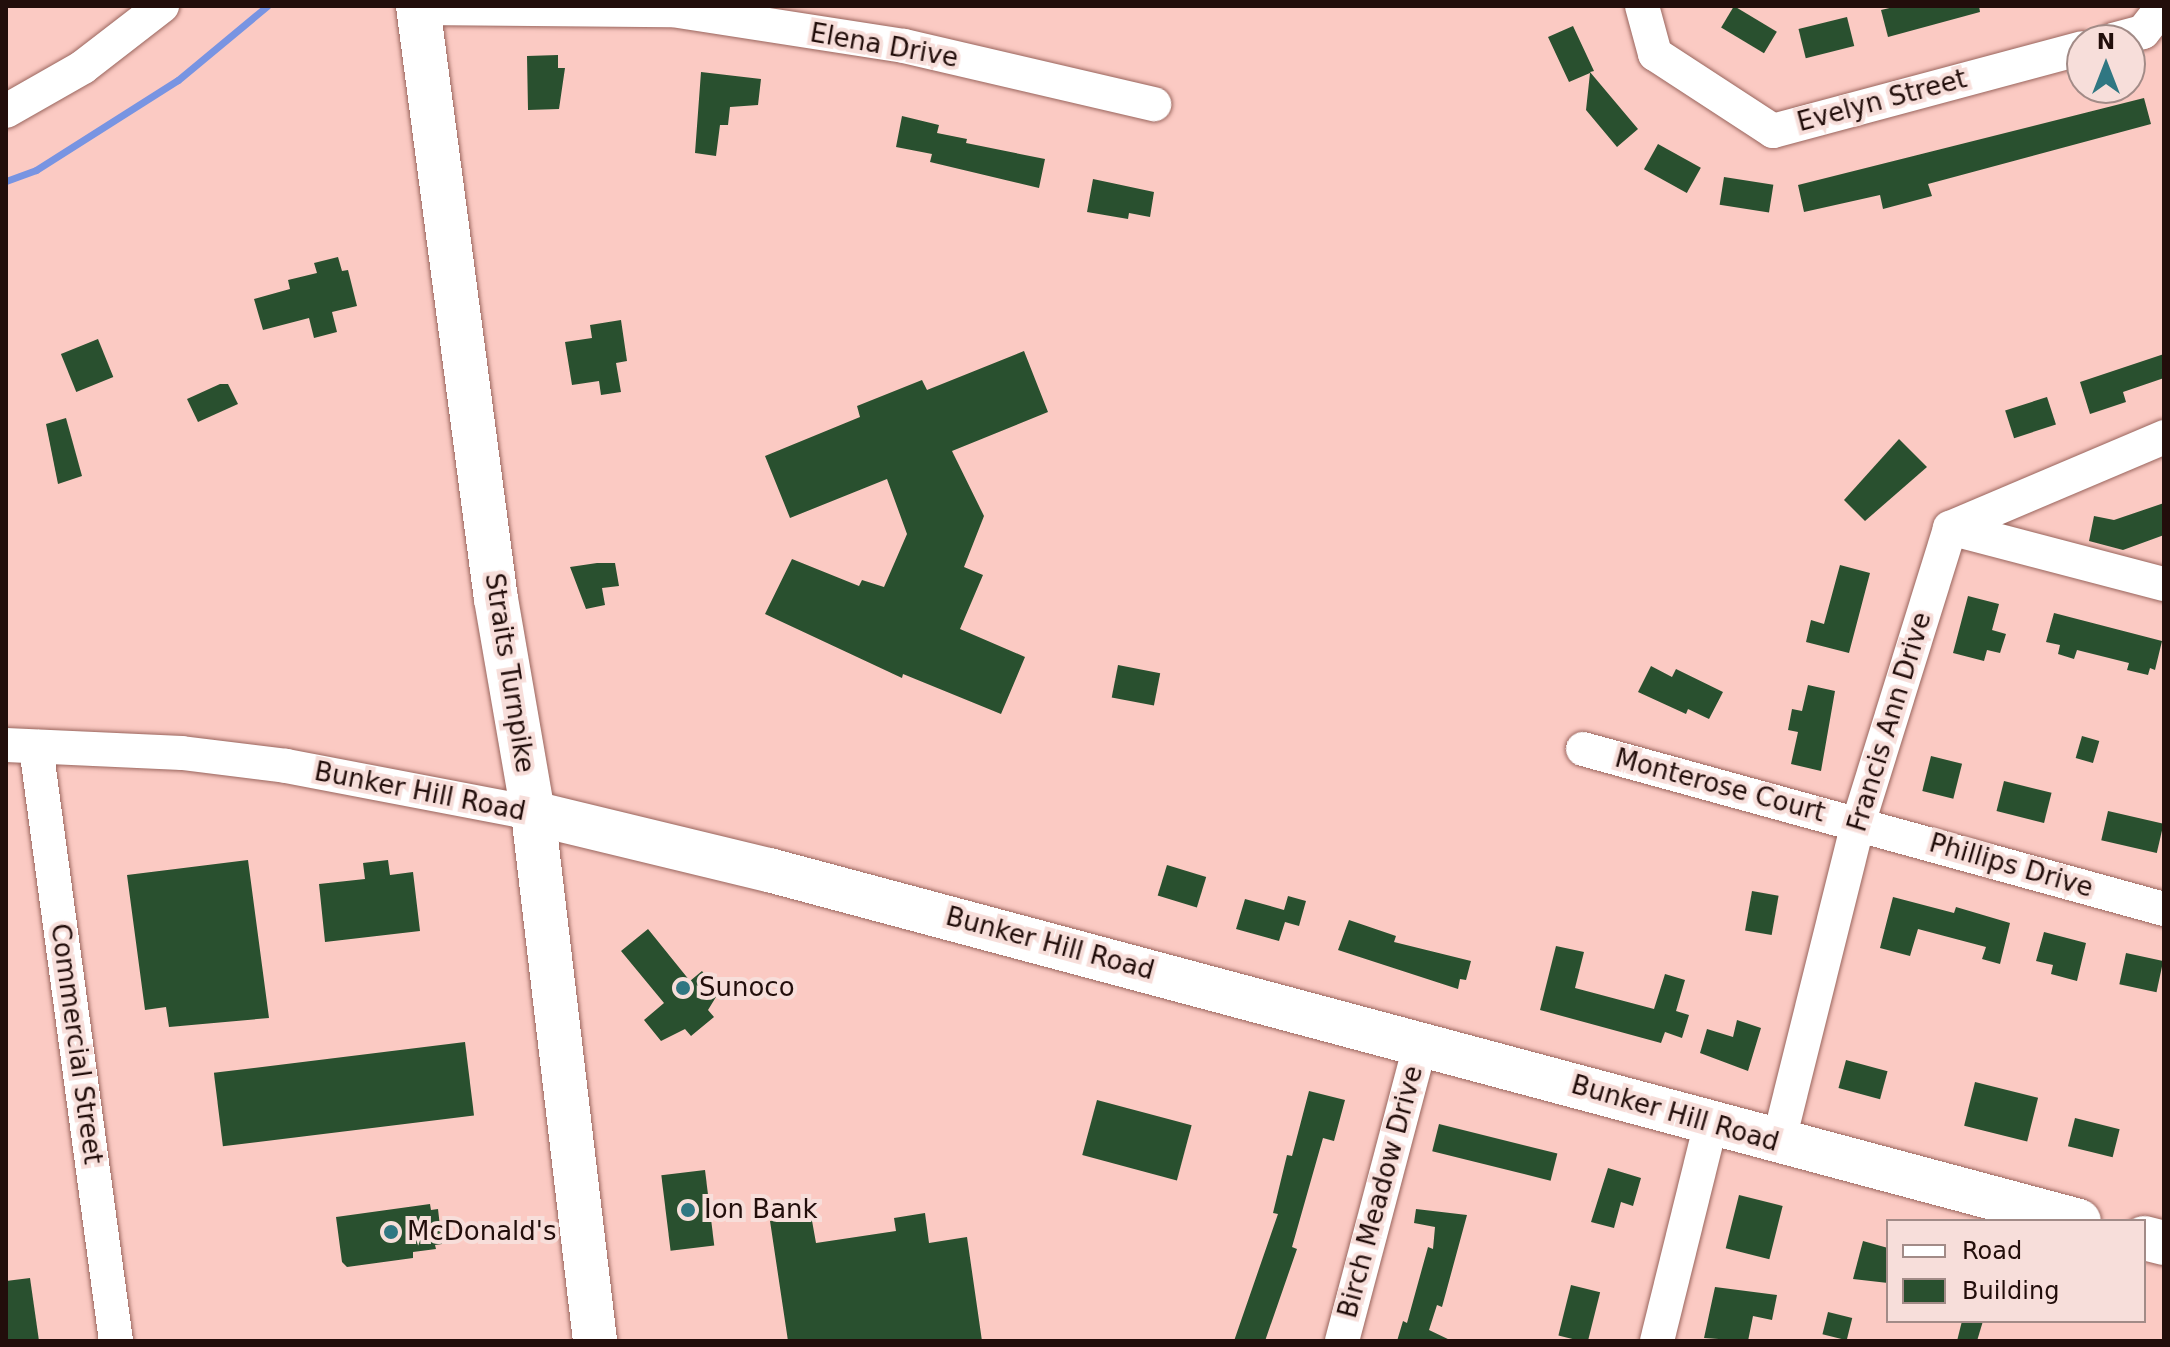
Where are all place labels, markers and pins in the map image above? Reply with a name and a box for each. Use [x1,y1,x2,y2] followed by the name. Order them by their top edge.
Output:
[699,972,795,1004] place label: Sunoco
[674,979,692,997] marker: Sunoco
[704,1194,818,1226] place label: Ion Bank
[679,1201,697,1219] marker: Ion Bank
[407,1216,556,1248] place label: McDonald's
[382,1223,400,1241] marker: McDonald's

